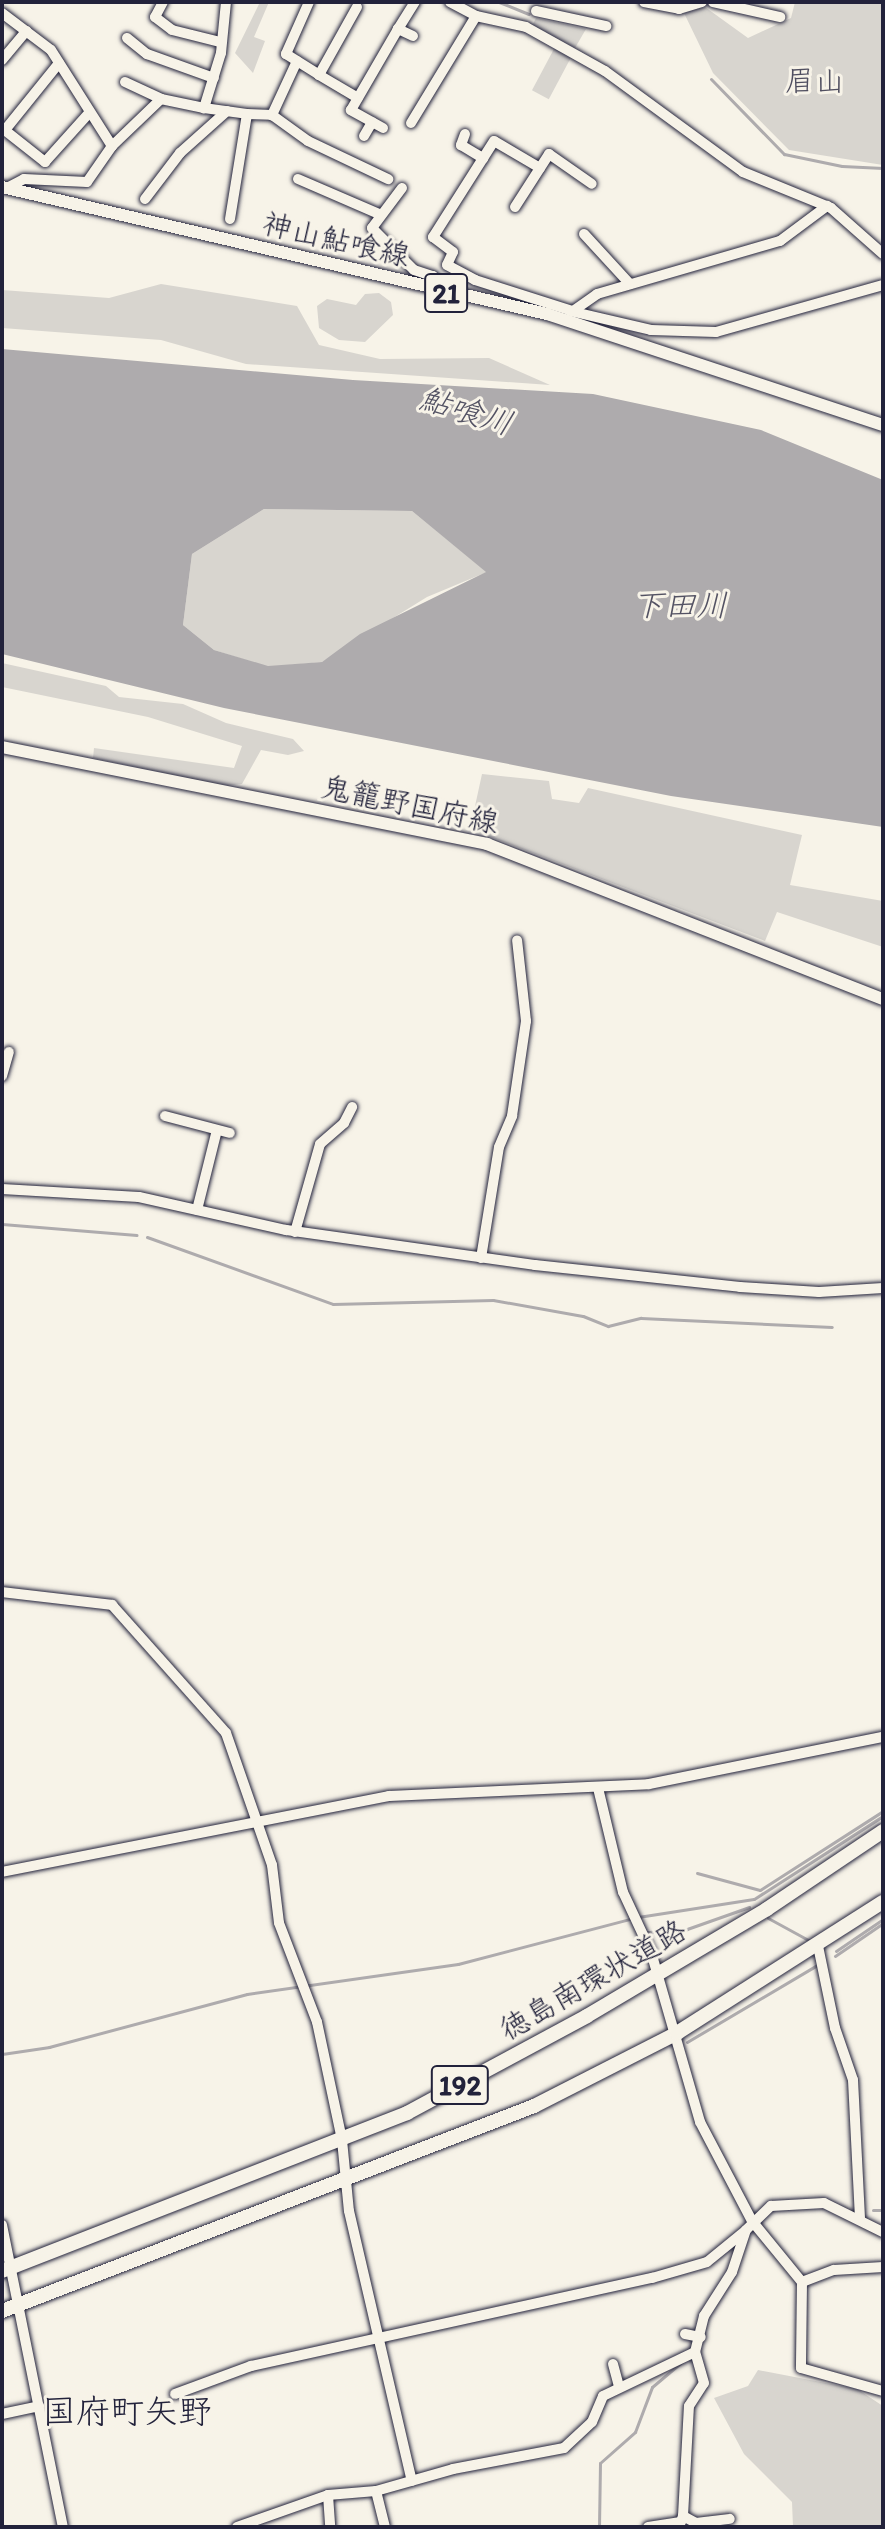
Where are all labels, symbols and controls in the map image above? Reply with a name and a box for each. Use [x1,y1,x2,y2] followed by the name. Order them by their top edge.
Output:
[785,63,845,99] park label: 眉山
[259,206,413,274] street label: 神山鮎喰線
[424,269,468,317] road number: 21
[414,379,518,443] water label: 鮎喰川
[632,586,728,624] water label: 下田川
[318,769,502,841] street label: 鬼籠野国府線
[493,1912,693,2048] street label: 徳島南環状道路
[430,2061,490,2109] road number: 192
[42,2392,212,2432] district label: 国府町矢野

